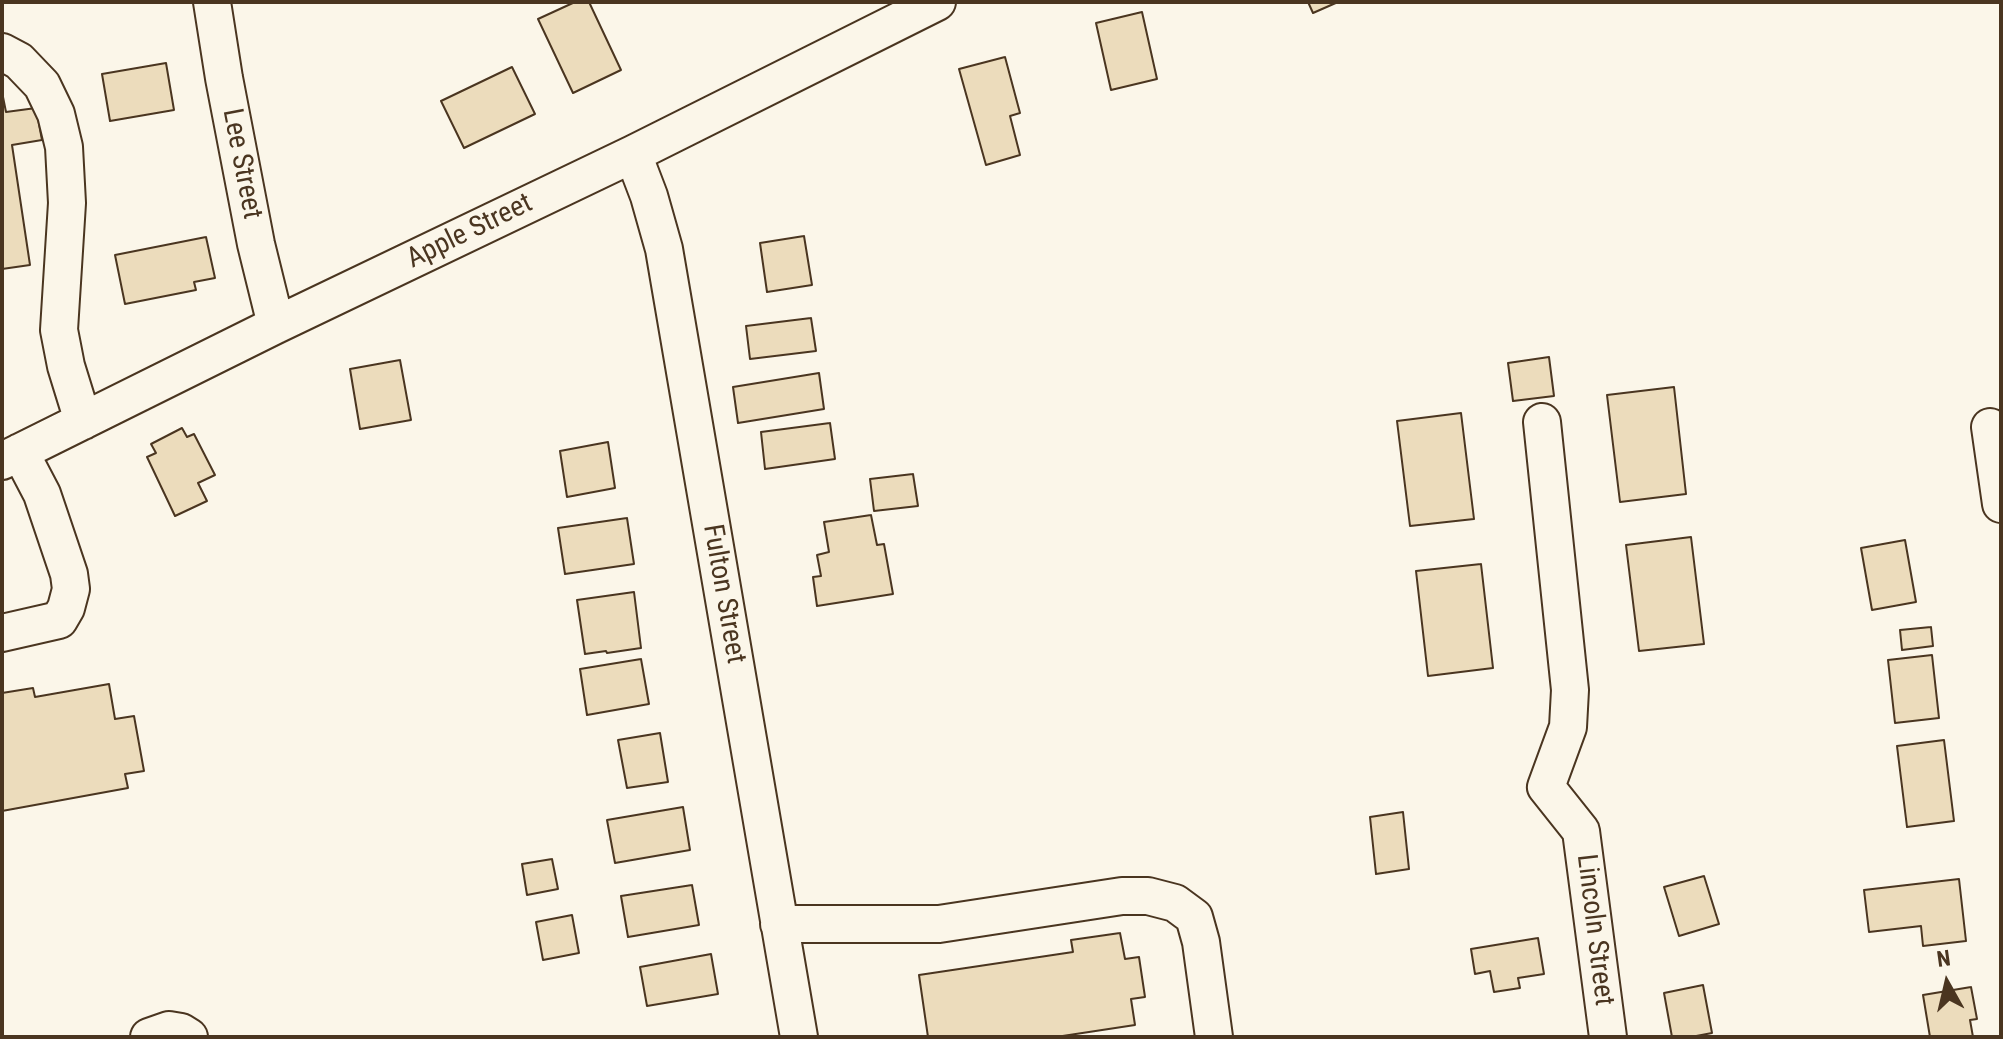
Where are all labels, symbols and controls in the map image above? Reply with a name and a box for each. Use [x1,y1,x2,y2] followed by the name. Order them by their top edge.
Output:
[214,106,268,222] street label: Lee Street
[402,187,538,277] street label: Apple Street
[694,522,752,666] street label: Fulton Street
[1568,852,1620,1008] street label: Lincoln Street
[1907,943,1987,1023] north arrow
[1935,945,1952,972] text: N

